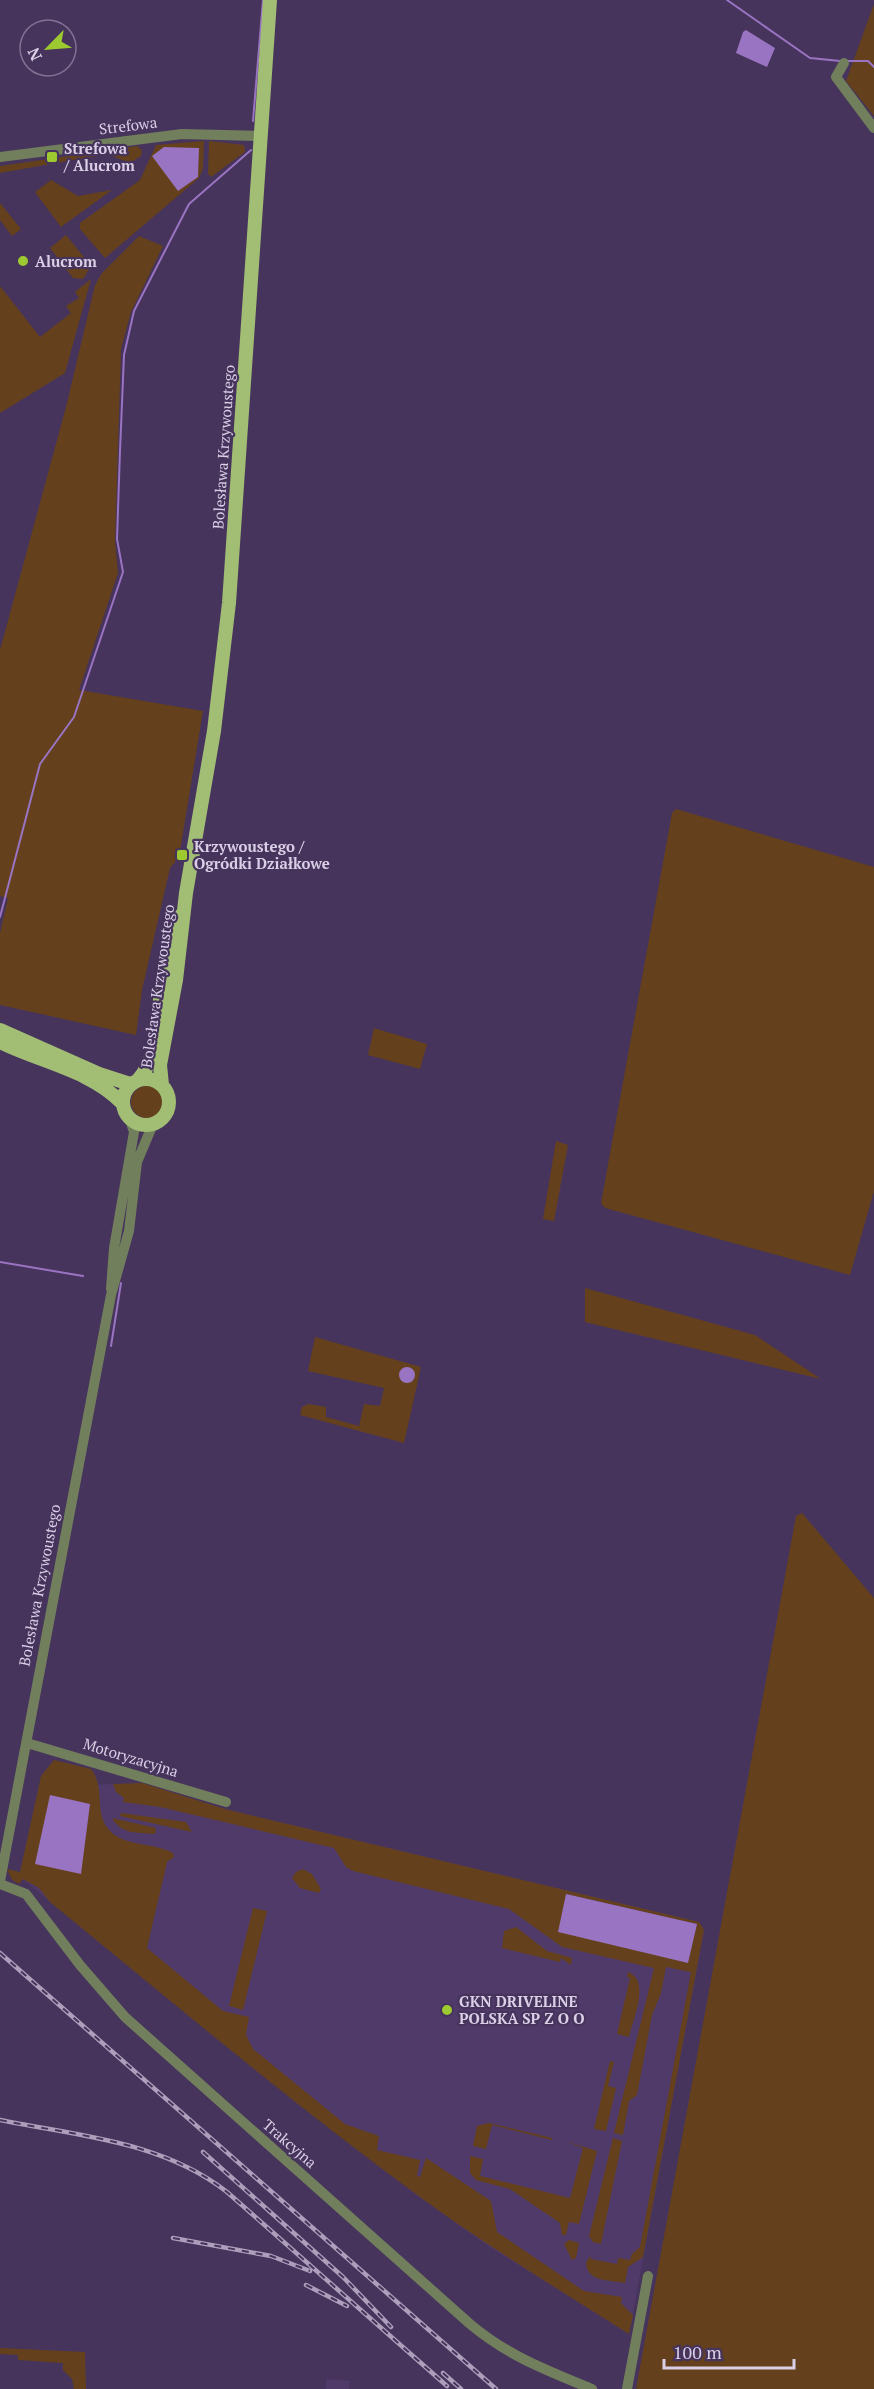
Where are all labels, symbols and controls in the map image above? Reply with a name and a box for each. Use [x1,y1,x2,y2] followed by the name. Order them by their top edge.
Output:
[18,18,78,78] north arrow
[22,44,47,64] text: N
[98,111,159,138] street label: Strefowa
[63,138,135,175] place label: Strefowa / Alucrom
[45,150,59,164] marker: Strefowa / Alucrom
[35,251,97,271] place label: Alucrom
[16,254,30,268] marker: Alucrom
[207,364,239,530] street label: Bolesława Krzywoustego
[194,836,330,873] place label: Krzywoustego / Ogródki Działkowe
[175,848,189,862] marker: Krzywoustego / Ogródki Działkowe
[136,903,178,1069] street label: Bolesława Krzywoustego
[13,1502,65,1668] street label: Bolesława Krzywoustego
[81,1733,181,1781] street label: Motoryzacyjna
[459,1991,584,2028] place label: GKN DRIVELINE POLSKA SP Z O O
[440,2003,454,2017] marker: GKN DRIVELINE POLSKA SP Z O O
[259,2114,321,2172] street label: Trakcyjna
[664,2332,794,2370] scale bar
[673,2340,722,2364] text: 100 m

